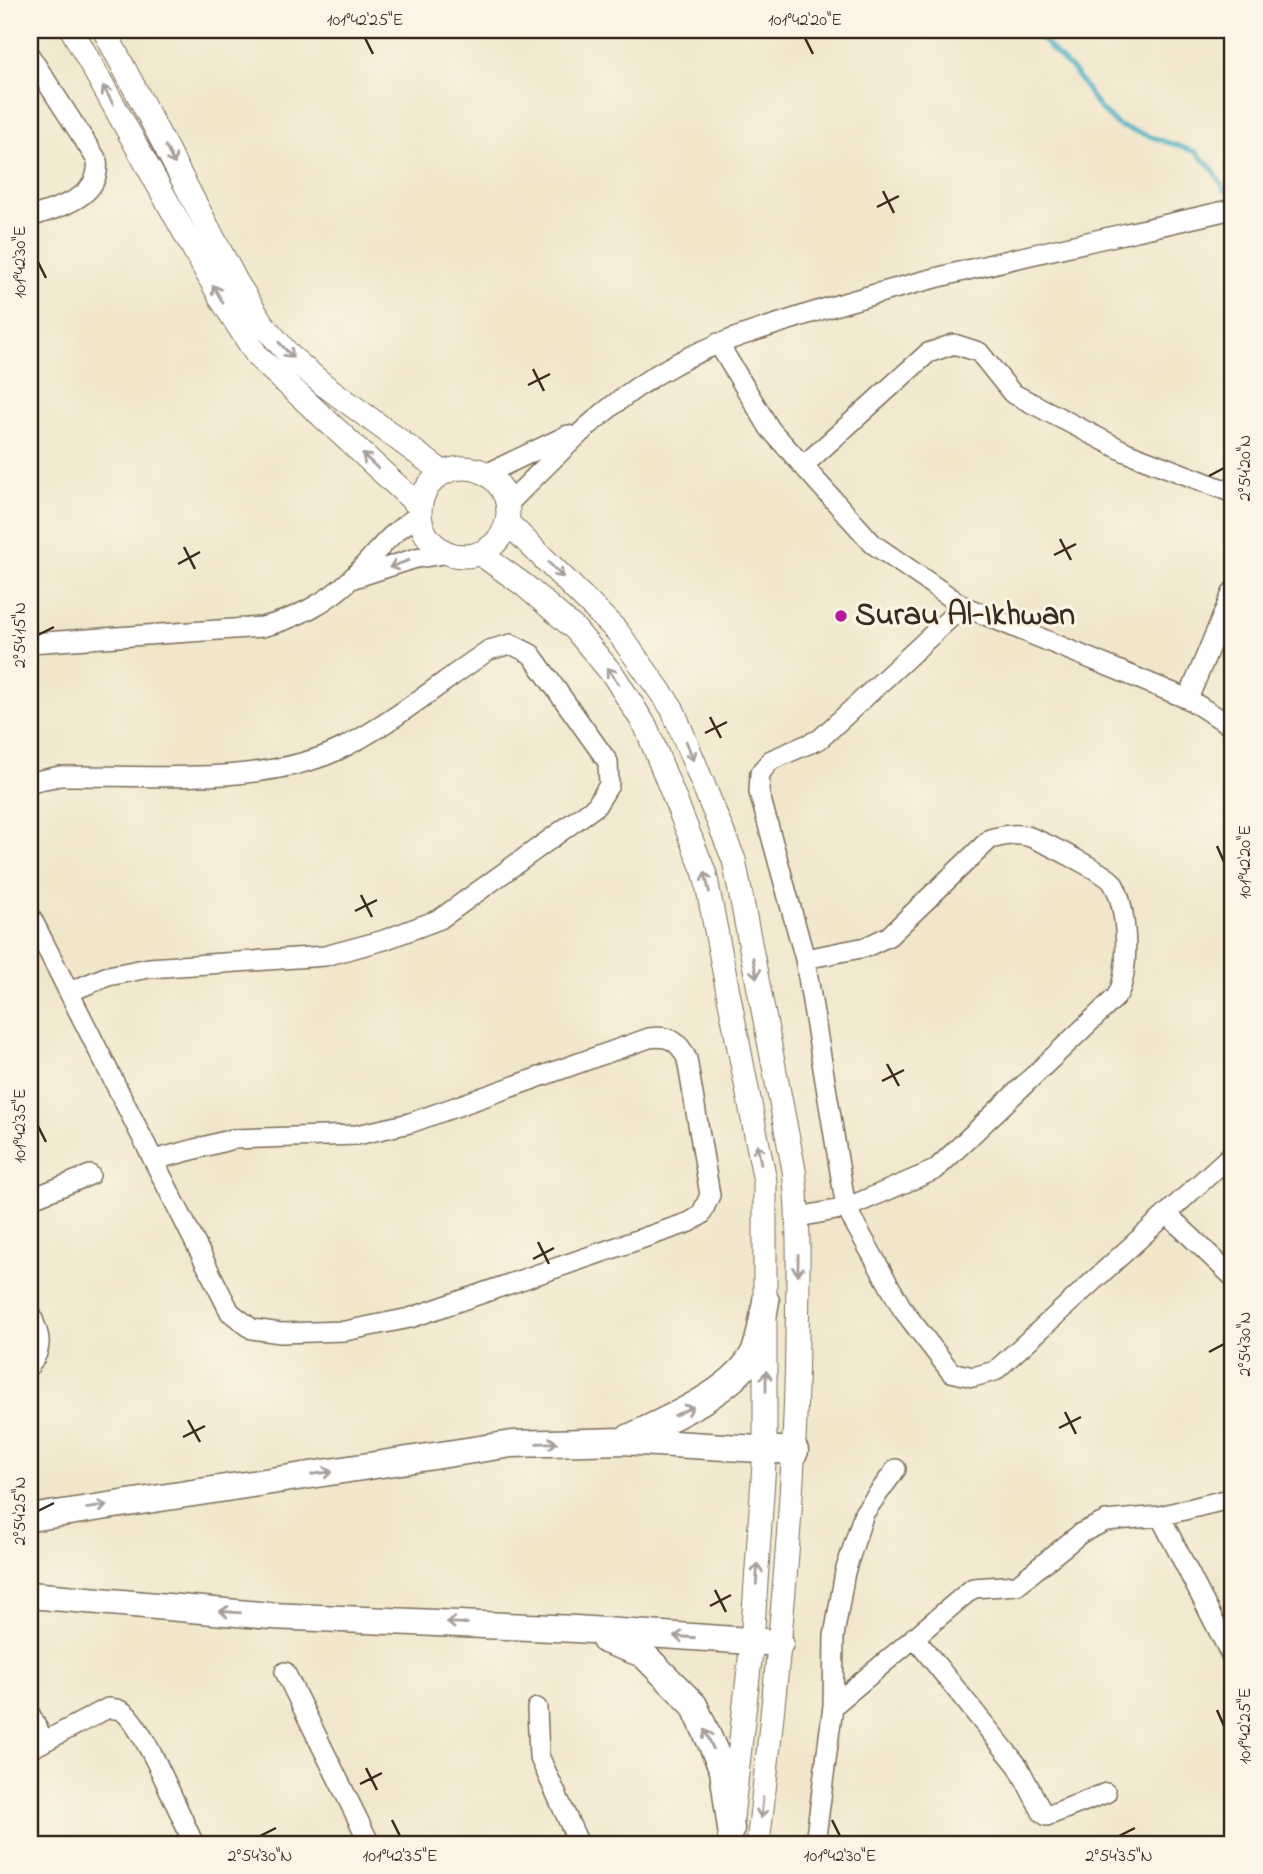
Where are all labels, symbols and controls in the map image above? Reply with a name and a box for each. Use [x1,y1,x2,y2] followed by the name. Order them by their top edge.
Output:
[327,8,403,34] text: 101°42'25"E
[768,8,842,34] text: 101°42'20"E
[101,85,114,106] one-way arrow
[164,144,177,165] one-way arrow
[8,226,34,298] text: 101°42'30"E
[211,284,225,304] one-way arrow
[277,341,294,358] one-way arrow
[1233,435,1259,501] text: 2°54'20"N
[362,452,379,469] one-way arrow
[389,559,411,571] one-way arrow
[547,561,564,578] one-way arrow
[855,593,1075,640] place label: Surau Al-Ikhwan
[8,602,34,668] text: 2°54'15"N
[833,608,849,624] marker: Surau Al-Ikhwan
[606,667,620,686] one-way arrow
[684,740,697,761] one-way arrow
[1233,825,1259,899] text: 101°42'20"E
[699,871,713,894] one-way arrow
[748,956,762,979] one-way arrow
[8,1088,34,1164] text: 101°42'35"E
[752,1143,766,1166] one-way arrow
[791,1253,805,1276] one-way arrow
[1233,1312,1259,1376] text: 2°54'30"N
[759,1369,773,1392] one-way arrow
[673,1404,694,1418] one-way arrow
[536,1436,559,1450] one-way arrow
[310,1466,333,1479] one-way arrow
[8,1477,34,1545] text: 2°54'25"N
[85,1500,108,1513] one-way arrow
[751,1564,764,1586] one-way arrow
[219,1605,242,1618] one-way arrow
[446,1617,469,1630] one-way arrow
[673,1630,696,1643] one-way arrow
[1233,1688,1259,1764] text: 101°42'25"E
[702,1729,715,1751] one-way arrow
[755,1797,768,1819] one-way arrow
[228,1844,292,1870] text: 2°54'30"N
[362,1844,438,1870] text: 101°42'35"E
[804,1844,876,1870] text: 101°42'30"E
[1085,1844,1153,1870] text: 2°54'35"N

